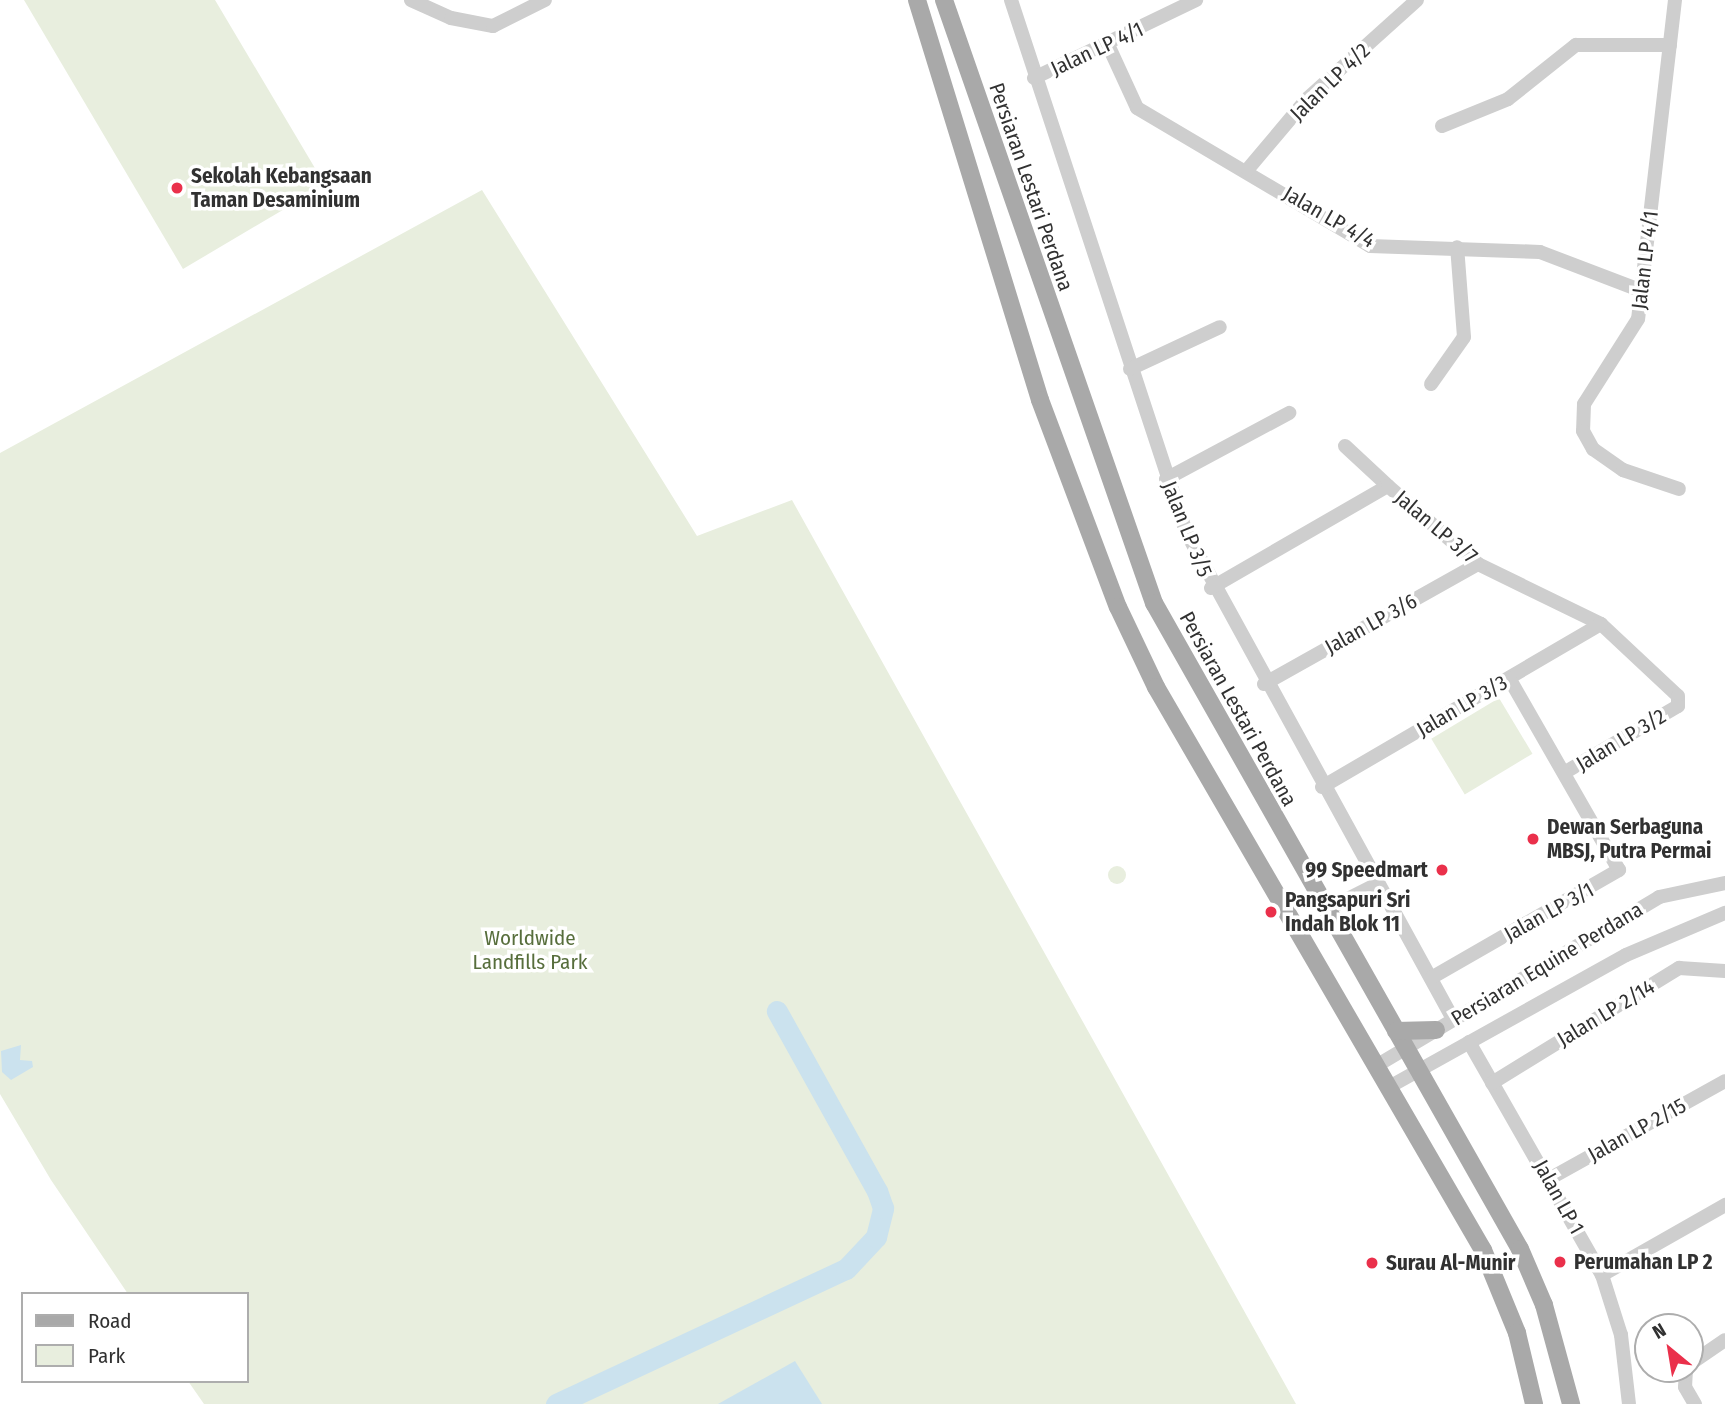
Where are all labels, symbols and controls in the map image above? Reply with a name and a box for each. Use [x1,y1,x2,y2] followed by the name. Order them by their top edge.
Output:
[1047,17,1147,81] street label: Jalan LP 4/1
[1285,38,1375,126] street label: Jalan LP 4/2
[984,80,1078,294] street label: Persiaran Lestari Perdana
[191,163,372,213] place label: Sekolah Kebangsaan Taman Desaminium
[169,180,185,196] marker: Sekolah Kebangsaan Taman Desaminium
[1279,181,1379,253] street label: Jalan LP 4/4
[1626,209,1664,311] street label: Jalan LP 4/1
[1156,478,1218,580] street label: Jalan LP 3/5
[1390,485,1482,569] street label: Jalan LP 3/7
[1321,588,1421,660] street label: Jalan LP 3/6
[1174,607,1302,811] street label: Persiaran Lestari Perdana
[1412,670,1512,742] street label: Jalan LP 3/3
[1572,703,1670,777] street label: Jalan LP 3/2
[1547,814,1712,864] place label: Dewan Serbaguna MBSJ, Putra Permai
[1525,831,1541,847] marker: Dewan Serbaguna MBSJ, Putra Permai
[1305,857,1428,883] place label: 99 Speedmart
[1434,862,1450,878] marker: 99 Speedmart
[1500,877,1598,947] street label: Jalan LP 3/1
[1285,887,1410,937] place label: Pangsapuri Sri Indah Blok 11
[1447,897,1647,1031] street label: Persiaran Equine Perdana
[1263,904,1279,920] marker: Pangsapuri Sri Indah Blok 11
[472,925,588,975] park label: Worldwide Landfills Park
[1553,974,1659,1052] street label: Jalan LP 2/14
[1583,1093,1691,1167] street label: Jalan LP 2/15
[1528,1155,1590,1239] street label: Jalan LP 1
[1574,1249,1713,1275] place label: Perumahan LP 2
[1386,1250,1516,1276] place label: Surau Al-Munir
[1552,1254,1568,1270] marker: Perumahan LP 2
[1364,1255,1380,1271] marker: Surau Al-Munir
[21,1292,248,1383] legend
[88,1308,132,1334] text: Road
[1634,1313,1704,1383] north arrow
[1649,1318,1670,1344] text: N
[88,1343,125,1369] text: Park

